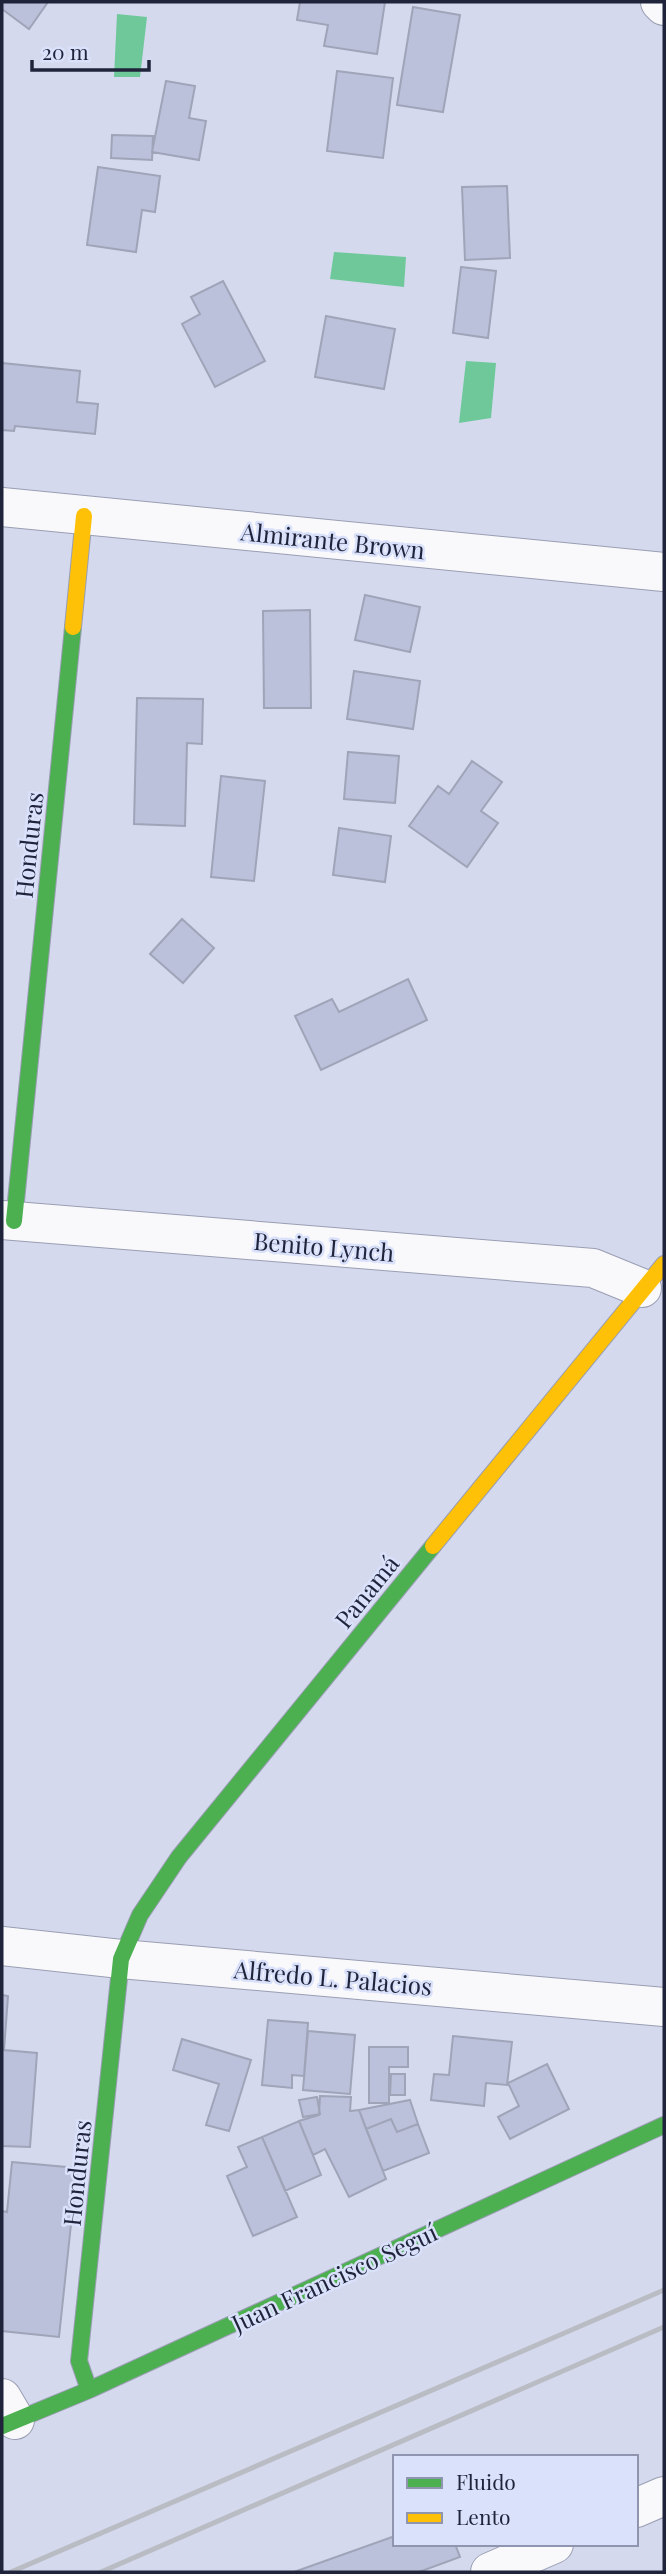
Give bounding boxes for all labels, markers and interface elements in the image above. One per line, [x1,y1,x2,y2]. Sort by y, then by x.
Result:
scale bar [32,28,149,72]
text: 20 m [42,37,89,65]
street label: Almirante Brown [238,514,427,566]
street label: Honduras [7,790,49,900]
street label: Benito Lynch [252,1224,396,1268]
street label: Panamá [327,1548,405,1634]
street label: Alfredo L. Palacios [232,1952,433,2002]
street label: Honduras [55,2118,97,2228]
street label: Juan Francisco Seguí [225,2215,442,2339]
legend [393,2455,638,2546]
text: Fluido [456,2467,516,2495]
text: Lento [456,2502,510,2530]

